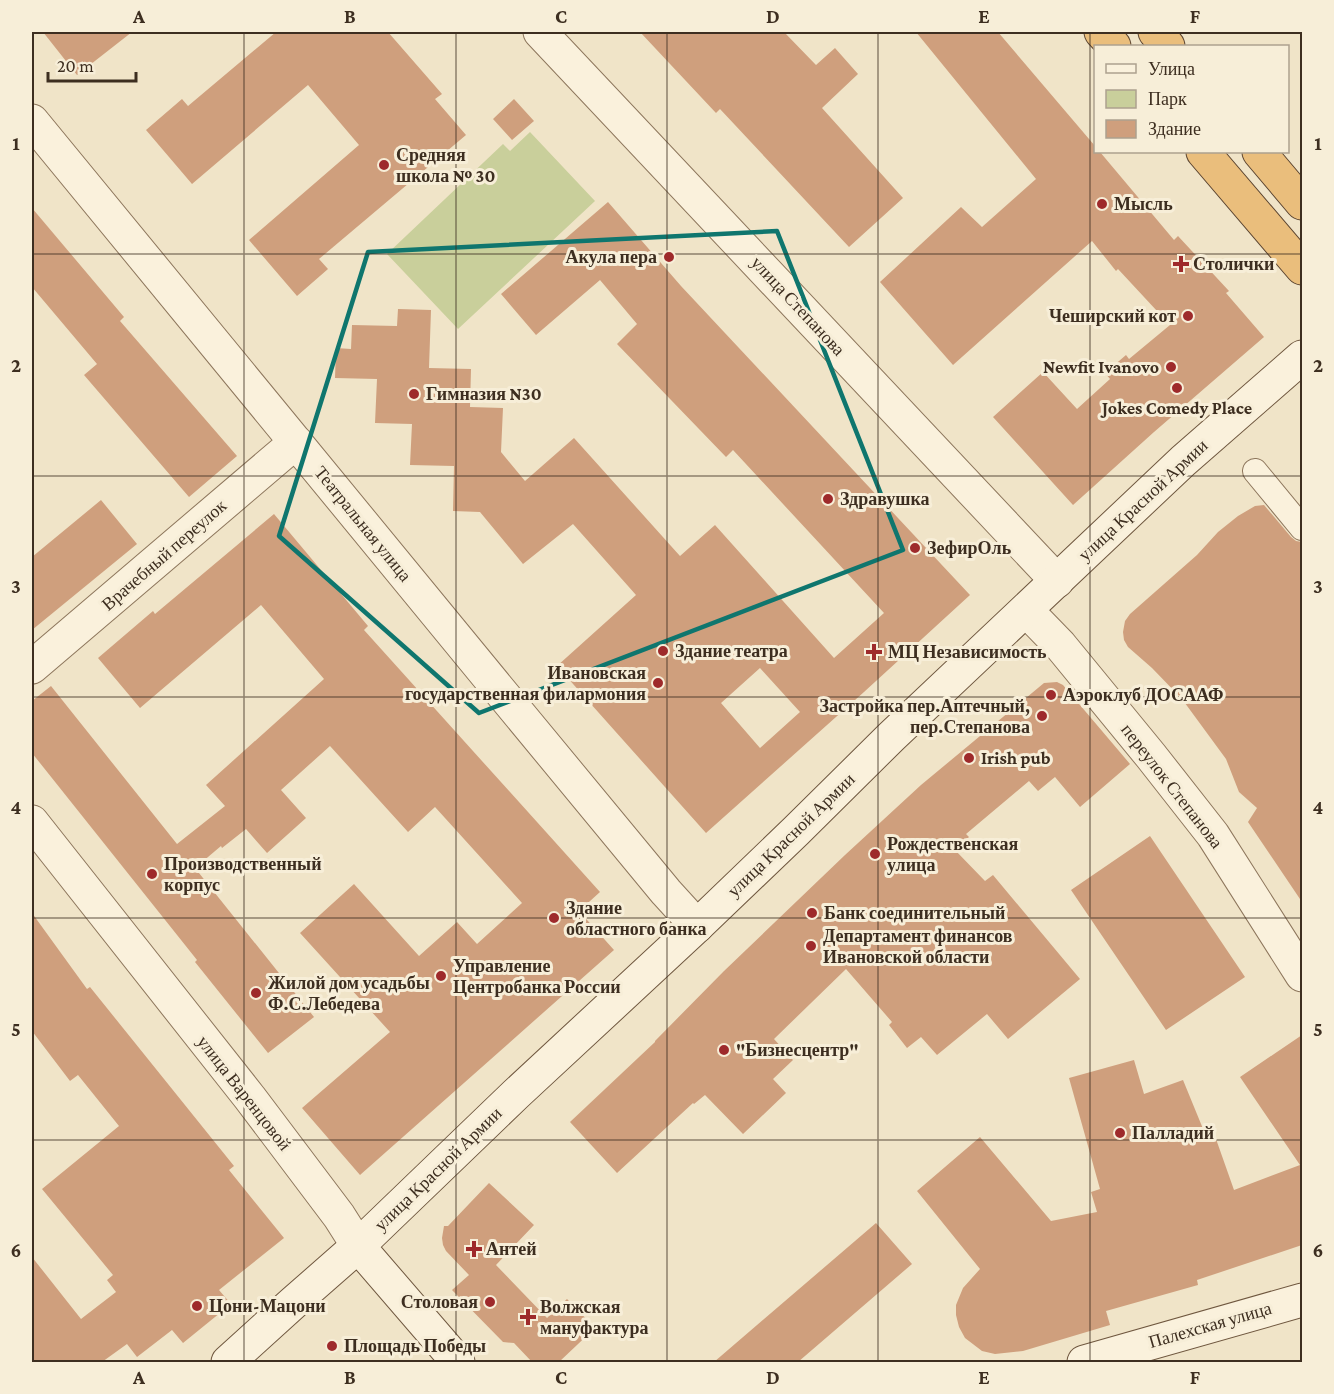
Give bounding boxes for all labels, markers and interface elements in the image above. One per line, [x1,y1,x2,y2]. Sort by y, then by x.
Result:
text: A [132,5,146,27]
text: B [344,5,356,27]
text: C [555,5,567,27]
text: D [766,5,780,27]
text: E [978,5,990,27]
text: F [1190,5,1201,27]
scale bar [48,45,136,83]
legend [1094,45,1289,153]
text: 20 m [57,56,94,76]
text: Улица [1148,59,1195,79]
text: Парк [1148,89,1187,109]
text: Здание [1148,119,1201,139]
text: 1 [12,132,20,154]
text: 1 [1314,132,1322,154]
place label: Средняя школа № 30 [396,145,495,186]
marker: Средняя школа № 30 [377,158,391,172]
place label: Мысль [1114,194,1173,214]
marker: Мысль [1095,197,1109,211]
place label: Акула пера [565,247,657,267]
marker: Акула пера [662,250,676,264]
street label: улица Степанова [747,252,849,360]
place label: Столички [1193,254,1275,274]
marker: Столички [1174,257,1188,271]
place label: Чеширский кот [1049,306,1176,326]
marker: Чеширский кот [1181,309,1195,323]
text: 2 [11,354,21,376]
text: 2 [1313,354,1323,376]
place label: Newfit Ivanovo [1043,357,1159,377]
marker: Newfit Ivanovo [1164,360,1178,374]
marker: Jokes Comedy Place [1170,381,1184,395]
place label: Гимназия N30 [426,384,542,404]
marker: Гимназия N30 [407,387,421,401]
place label: Jokes Comedy Place [1100,398,1252,418]
street label: улица Красной Армии [1074,435,1212,565]
street label: Театральная улица [310,462,416,586]
place label: Здравушка [840,489,930,509]
marker: Здравушка [821,492,835,506]
street label: Врачебный переулок [98,495,230,614]
place label: ЗефирОль [927,538,1012,558]
marker: ЗефирОль [908,541,922,555]
text: 3 [11,575,21,597]
text: 3 [1313,575,1323,597]
place label: Здание театра [675,641,788,661]
place label: МЦ Независимость [888,642,1047,662]
marker: МЦ Независимость [865,643,883,661]
marker: Здание театра [656,644,670,658]
place label: Ивановская государственная филармония [405,663,646,704]
marker: Ивановская государственная филармония [651,676,665,690]
place label: Аэроклуб ДОСААФ [1063,685,1224,705]
marker: Аэроклуб ДОСААФ [1044,688,1058,702]
place label: Застройка пер.Аптечный, пер.Степанова [819,696,1030,737]
marker: Застройка пер.Аптечный, пер.Степанова [1035,709,1049,723]
street label: переулок Степанова [1117,720,1227,852]
place label: Irish pub [981,748,1051,768]
marker: Irish pub [962,751,976,765]
street label: улица Красной Армии [723,769,859,901]
text: 4 [11,796,22,818]
text: 4 [1313,796,1324,818]
place label: Рождественская улица [887,834,1018,875]
marker: Рождественская улица [868,847,882,861]
place label: Производственный корпус [164,854,322,895]
marker: Производственный корпус [145,867,159,881]
place label: Здание областного банка [566,898,707,939]
place label: Банк соединительный [824,903,1005,923]
marker: Банк соединительный [805,906,819,920]
marker: Здание областного банка [547,911,561,925]
place label: Департамент финансов Ивановской области [823,926,1013,967]
marker: Департамент финансов Ивановской области [804,939,818,953]
place label: Управление Центробанка России [453,956,621,997]
marker: Управление Центробанка России [434,969,448,983]
place label: Жилой дом усадьбы Ф.С.Лебедева [268,973,430,1014]
marker: Жилой дом усадьбы Ф.С.Лебедева [249,986,263,1000]
text: 5 [11,1018,21,1040]
text: 5 [1313,1018,1323,1040]
street label: улица Варенцовой [193,1032,295,1155]
place label: "Бизнесцентр" [736,1040,859,1060]
marker: "Бизнесцентр" [717,1043,731,1057]
street label: улица Красной Армии [370,1103,506,1235]
place label: Палладий [1132,1123,1214,1143]
marker: Палладий [1113,1126,1127,1140]
text: 6 [11,1239,21,1261]
place label: Антей [486,1239,537,1259]
text: 6 [1313,1239,1323,1261]
marker: Антей [467,1242,481,1256]
place label: Столовая [401,1292,478,1312]
marker: Столовая [483,1295,497,1309]
place label: Цони-Мацони [209,1296,326,1316]
place label: Волжская мануфактура [540,1297,649,1338]
street label: Палехская улица [1146,1298,1274,1352]
marker: Цони-Мацони [190,1299,204,1313]
marker: Волжская мануфактура [521,1310,535,1324]
place label: Площадь Победы [344,1336,486,1356]
marker: Площадь Победы [325,1339,339,1353]
text: A [132,1366,146,1388]
text: B [344,1366,356,1388]
text: C [555,1366,567,1388]
text: D [766,1366,780,1388]
text: E [978,1366,990,1388]
text: F [1190,1366,1201,1388]

